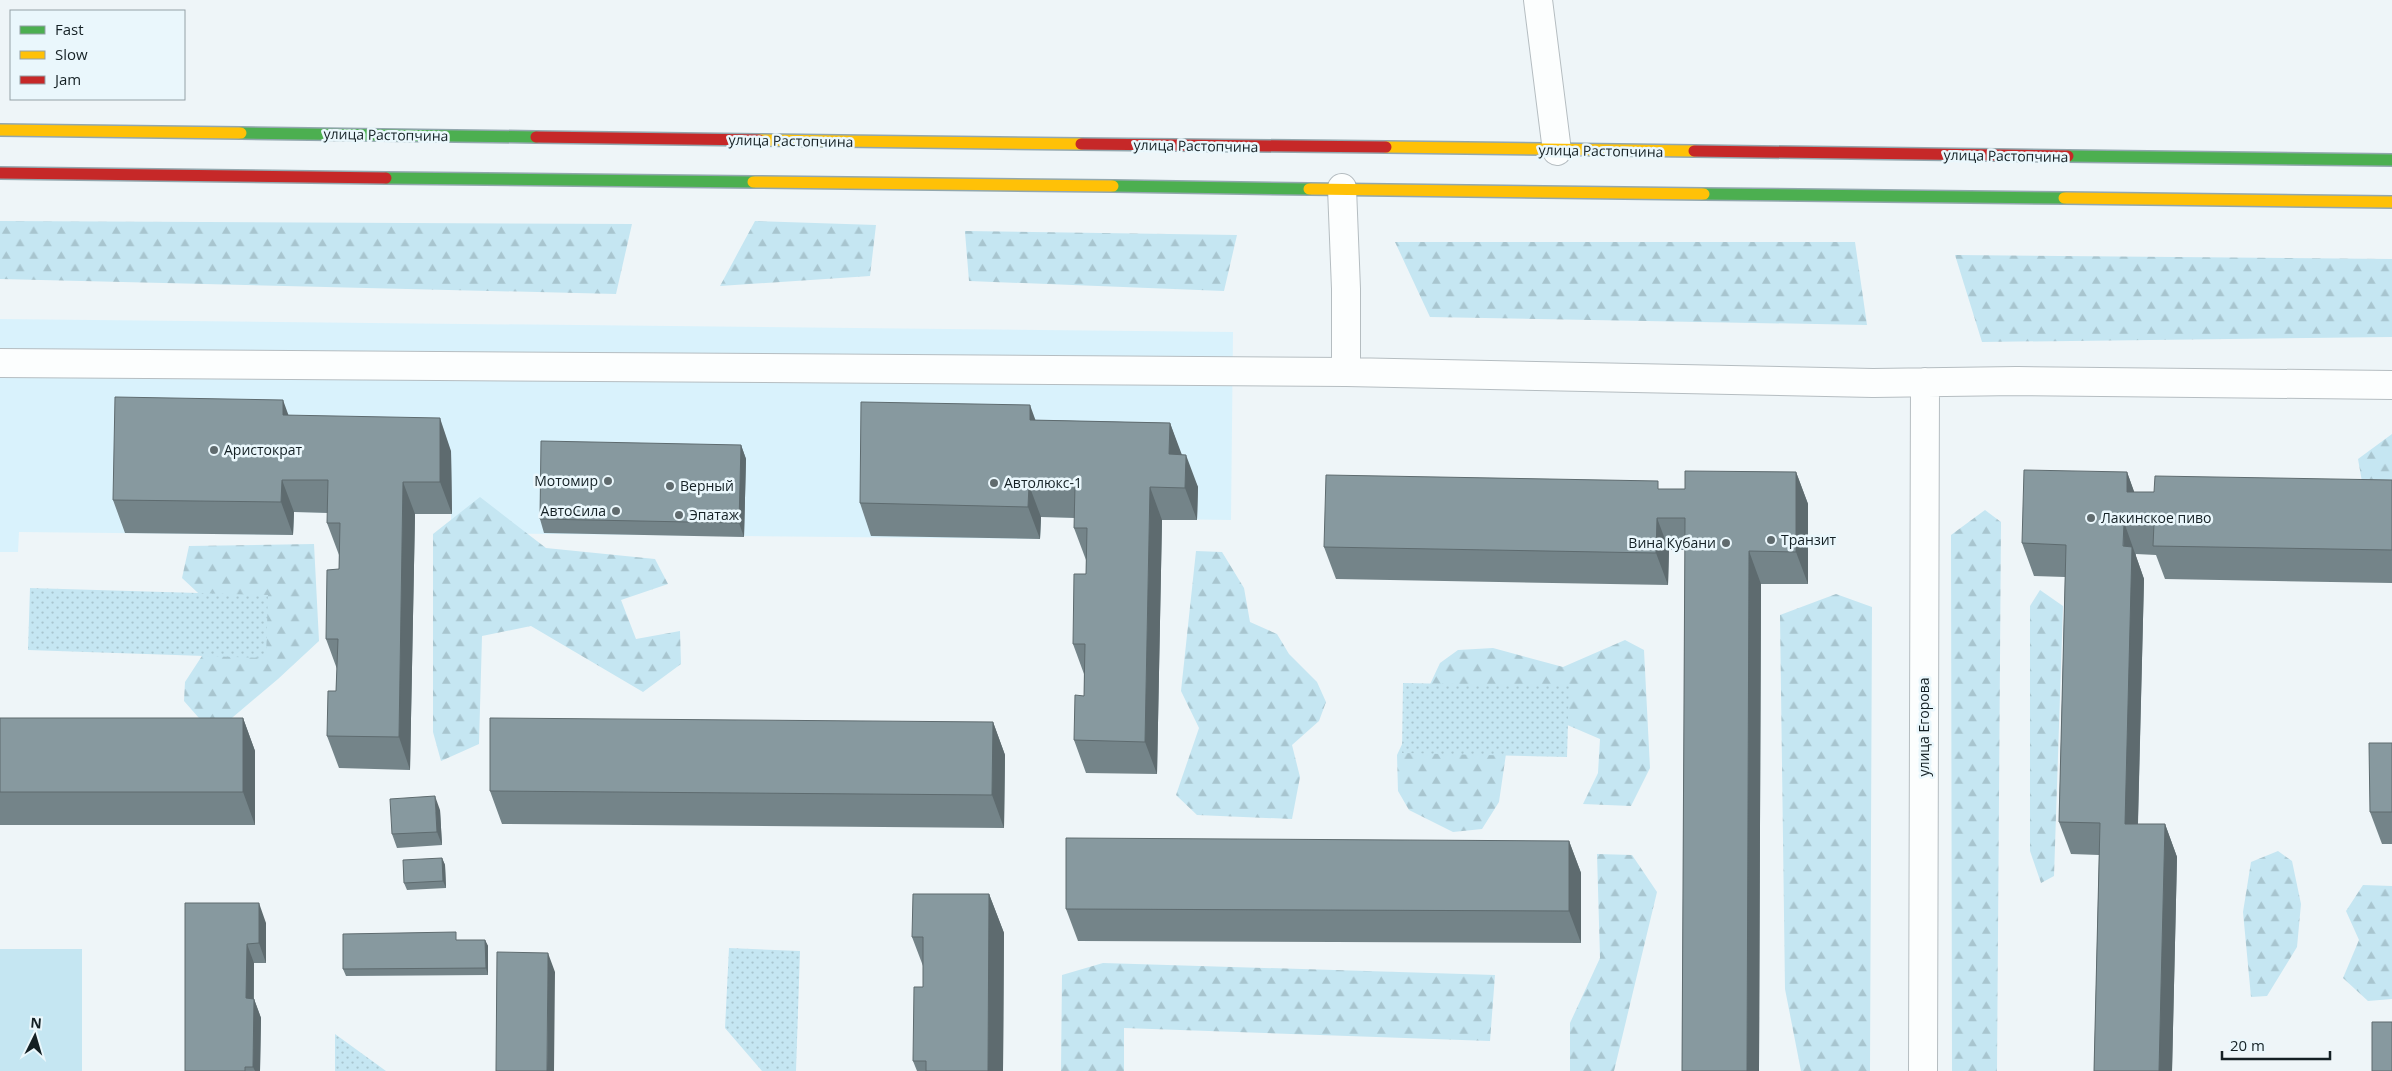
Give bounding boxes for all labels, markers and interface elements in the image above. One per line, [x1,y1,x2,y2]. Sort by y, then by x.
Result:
legend [10,10,185,100]
text: Fast [55,19,84,39]
text: Slow [55,44,88,64]
text: Jam [53,69,81,89]
street label: улица Растопчина [323,124,449,145]
street label: улица Растопчина [728,130,854,151]
street label: улица Растопчина [1133,135,1259,156]
street label: улица Растопчина [1538,140,1664,161]
street label: улица Растопчина [1943,145,2069,166]
place label: Аристократ [224,440,303,459]
marker: Аристократ [208,444,220,456]
place label: Мотомир [534,471,598,490]
place label: Автолюкс-1 [1004,473,1082,492]
marker: Мотомир [602,475,614,487]
place label: Верный [680,476,734,495]
marker: Автолюкс-1 [988,477,1000,489]
marker: Верный [664,480,676,492]
place label: АвтоСила [541,501,606,520]
marker: АвтоСила [610,505,622,517]
place label: Эпатаж [689,505,740,524]
place label: Лакинское пиво [2101,508,2212,527]
marker: Эпатаж [673,509,685,521]
marker: Лакинское пиво [2085,512,2097,524]
place label: Транзит [1781,530,1837,549]
place label: Вина Кубани [1628,533,1716,552]
marker: Транзит [1765,534,1777,546]
marker: Вина Кубани [1720,537,1732,549]
street label: улица Егорова [1914,677,1933,777]
north arrow [10,1011,60,1061]
text: N [30,1013,43,1033]
scale bar [2222,1028,2330,1060]
text: 20 m [2230,1035,2265,1055]

